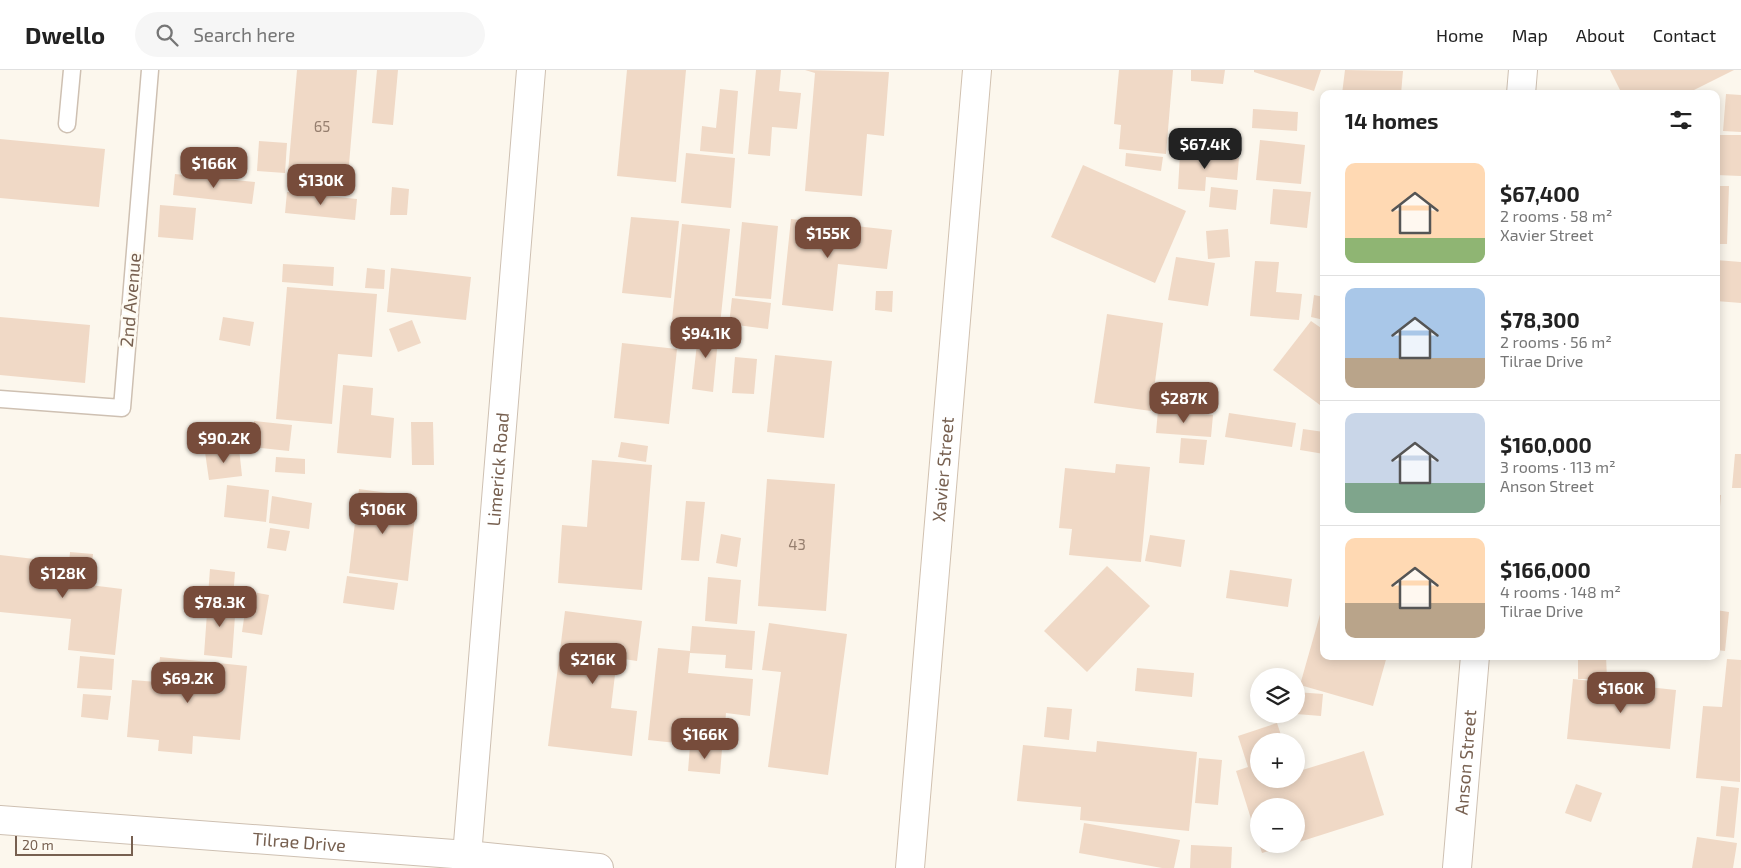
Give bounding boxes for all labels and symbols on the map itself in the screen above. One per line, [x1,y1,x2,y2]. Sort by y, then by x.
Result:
house number: 65 [314,117,330,135]
pin: $67.4K [1164,128,1246,170]
pin: $166K [179,146,249,189]
pin: $130K [286,164,356,206]
pin: $155K [793,216,863,259]
street label: 2nd Avenue [115,252,145,348]
pin: $94.1K [665,316,747,359]
pin: $287K [1149,382,1219,424]
street label: Limerick Road [482,411,513,527]
street label: Xavier Street [927,416,958,523]
pin: $90.2K [183,422,265,464]
pin: $106K [348,492,418,535]
house number: 43 [788,535,806,553]
pin: $128K [28,556,98,599]
pin: $78.3K [179,586,261,628]
pin: $216K [558,642,628,685]
pin: $69.2K [147,662,229,704]
pin: $160K [1586,672,1656,714]
street label: Anson Street [1450,709,1480,816]
pin: $166K [670,718,740,760]
street label: Tilrae Drive [252,827,347,856]
scale bar [15,833,132,856]

